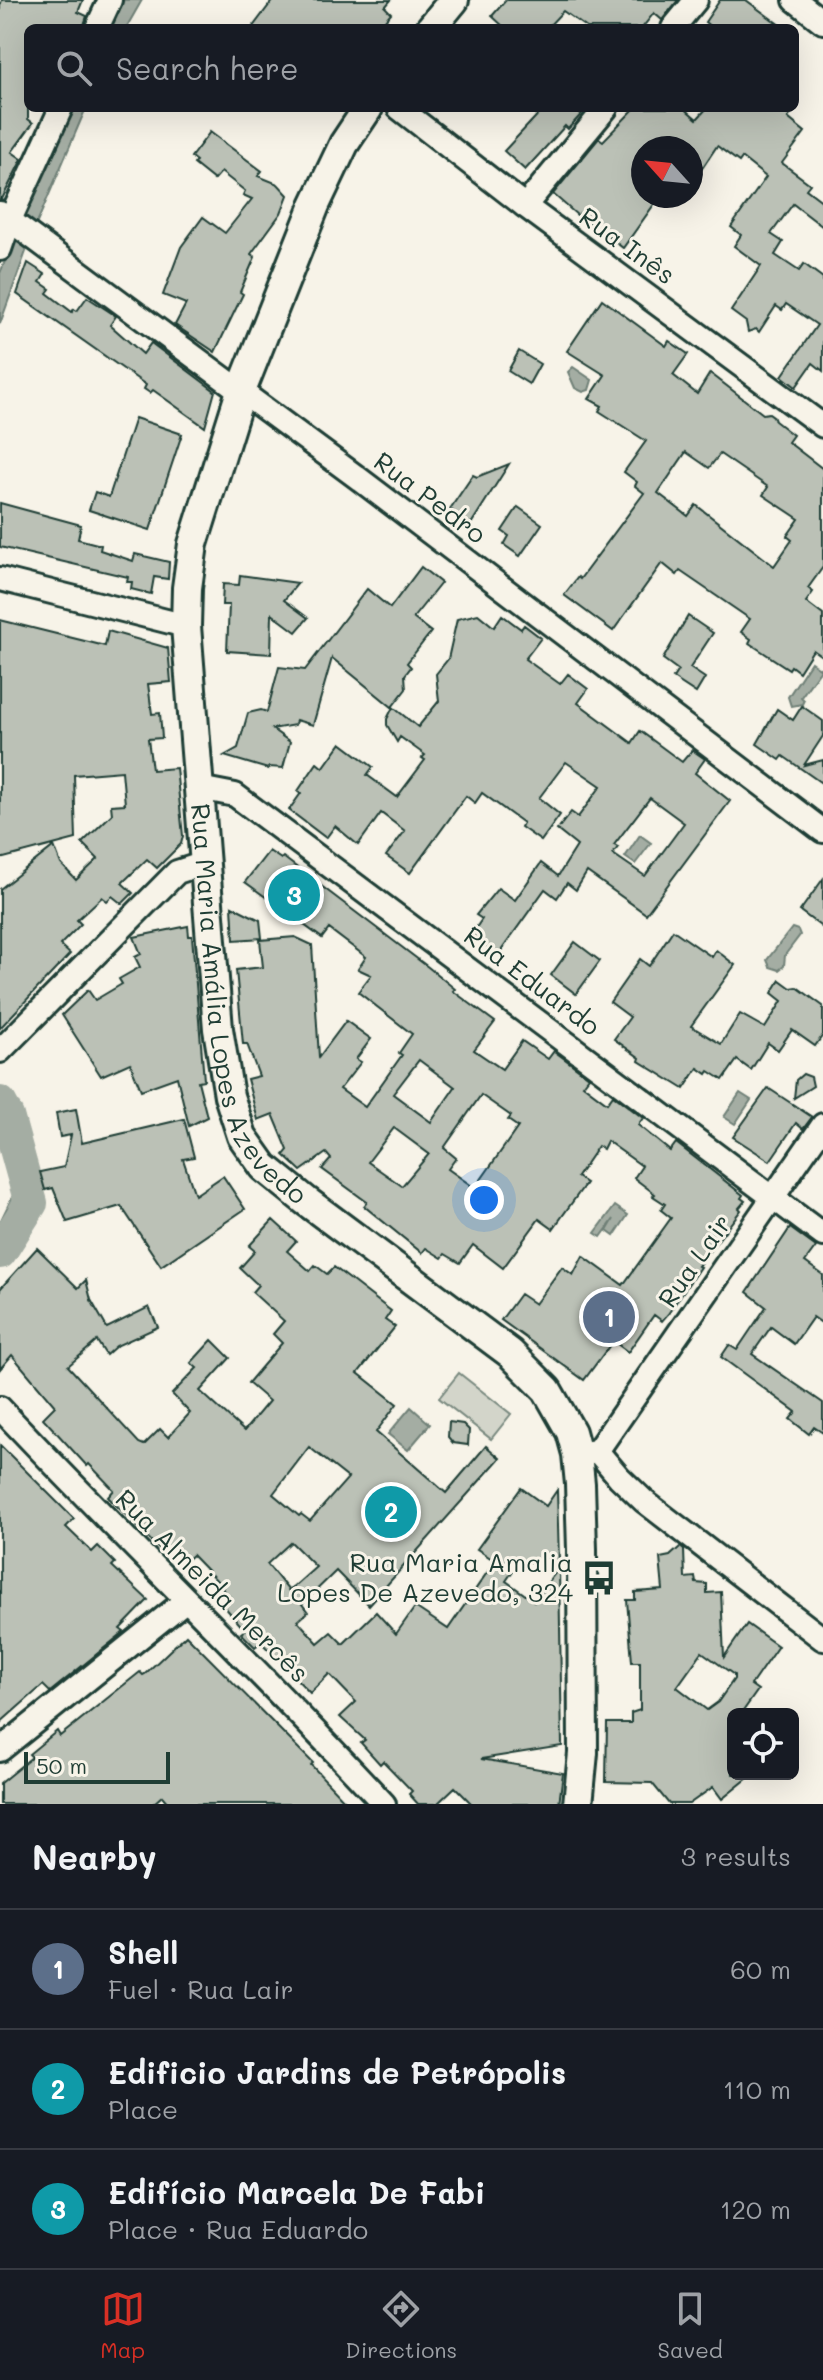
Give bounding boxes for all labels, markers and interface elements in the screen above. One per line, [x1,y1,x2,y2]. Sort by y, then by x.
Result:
search box [24,24,799,112]
icon: search [52,46,96,90]
text: Search here [116,48,299,88]
north arrow [631,136,703,208]
street label: Rua Inês [573,199,682,291]
street label: Rua Pedro [368,444,494,551]
street label: Rua Maria Amália Lopes Azevedo [184,802,314,1211]
pin: 3 [268,865,320,925]
street label: Rua Eduardo [458,918,608,1043]
your location [464,1180,504,1220]
street label: Rua Lair [650,1207,739,1314]
pin: 1 [583,1287,635,1347]
street label: Rua Almeida Mercês [109,1481,317,1689]
pin: 2 [365,1482,417,1542]
place label: Rua Maria Amalia Lopes De Azevedo, 324 [277,1545,573,1609]
bus stop icon: Rua Maria Amalia Lopes De Azevedo, 324 [580,1559,618,1597]
map controls [727,1708,799,1780]
button: locate [727,1708,799,1780]
scale bar [24,1748,170,1784]
text: 50 m [36,1751,87,1780]
text: Nearby [32,1834,157,1879]
text: 3 results [681,1839,791,1873]
text: Shell [108,1932,178,1972]
text: 1 [52,1952,64,1986]
text: 60 m [730,1952,791,1986]
text: Fuel · Rua Lair [108,1972,294,2006]
text: Edificio Jardins de Petrópolis [108,2052,566,2092]
text: 2 [51,2072,65,2106]
text: 110 m [723,2072,791,2106]
text: Place [108,2092,178,2126]
text: Edifício Marcela De Fabi [108,2172,485,2212]
text: 3 [50,2192,66,2226]
text: 120 m [720,2192,791,2226]
text: Place · Rua Eduardo [108,2212,368,2246]
tab: Map [100,2287,145,2364]
tab: Directions [345,2287,457,2364]
tab: Saved [658,2287,723,2364]

